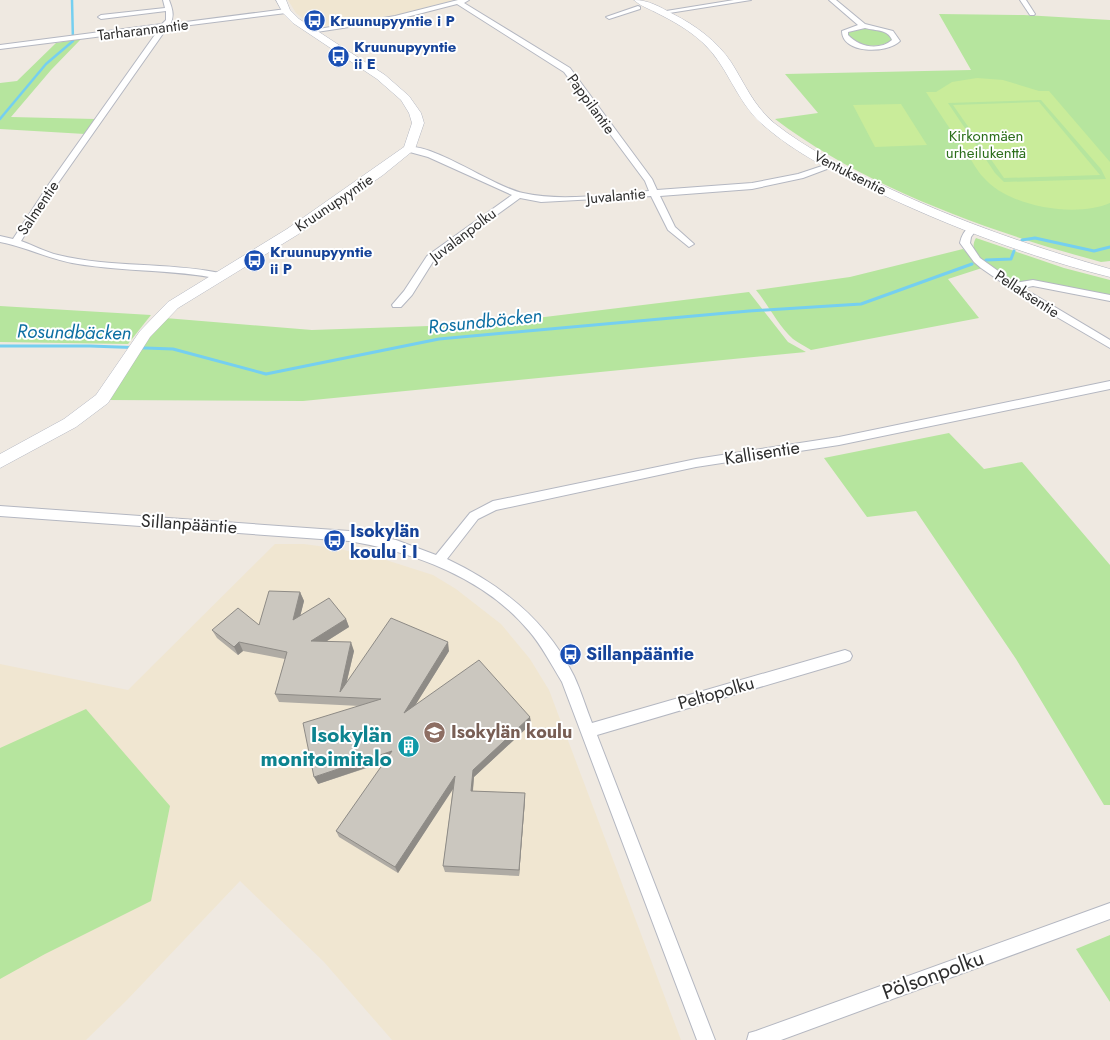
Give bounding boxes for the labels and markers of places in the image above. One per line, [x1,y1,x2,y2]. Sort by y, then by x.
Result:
bus stop icon: Kruunupyyntie i P [302,9,326,33]
place label: Kruunupyyntie i P [330,10,455,32]
place label: Kruunupyyntie ii E [354,36,457,75]
bus stop icon: Kruunupyyntie ii E [326,44,350,68]
place label: Kruunupyyntie ii P [270,241,373,280]
bus stop icon: Kruunupyyntie ii P [242,249,266,273]
place label: Isokylän koulu i I [350,518,420,565]
bus stop icon: Isokylän koulu i I [322,529,346,553]
place label: Sillanpääntie [586,641,694,667]
bus stop icon: Sillanpääntie [558,642,582,666]
place label: Isokylän koulu [451,719,572,745]
place label: Isokylän monitoimitalo [261,720,392,774]
school or university icon: Isokylän koulu [423,720,447,744]
building icon: Isokylän monitoimitalo [396,735,420,759]

